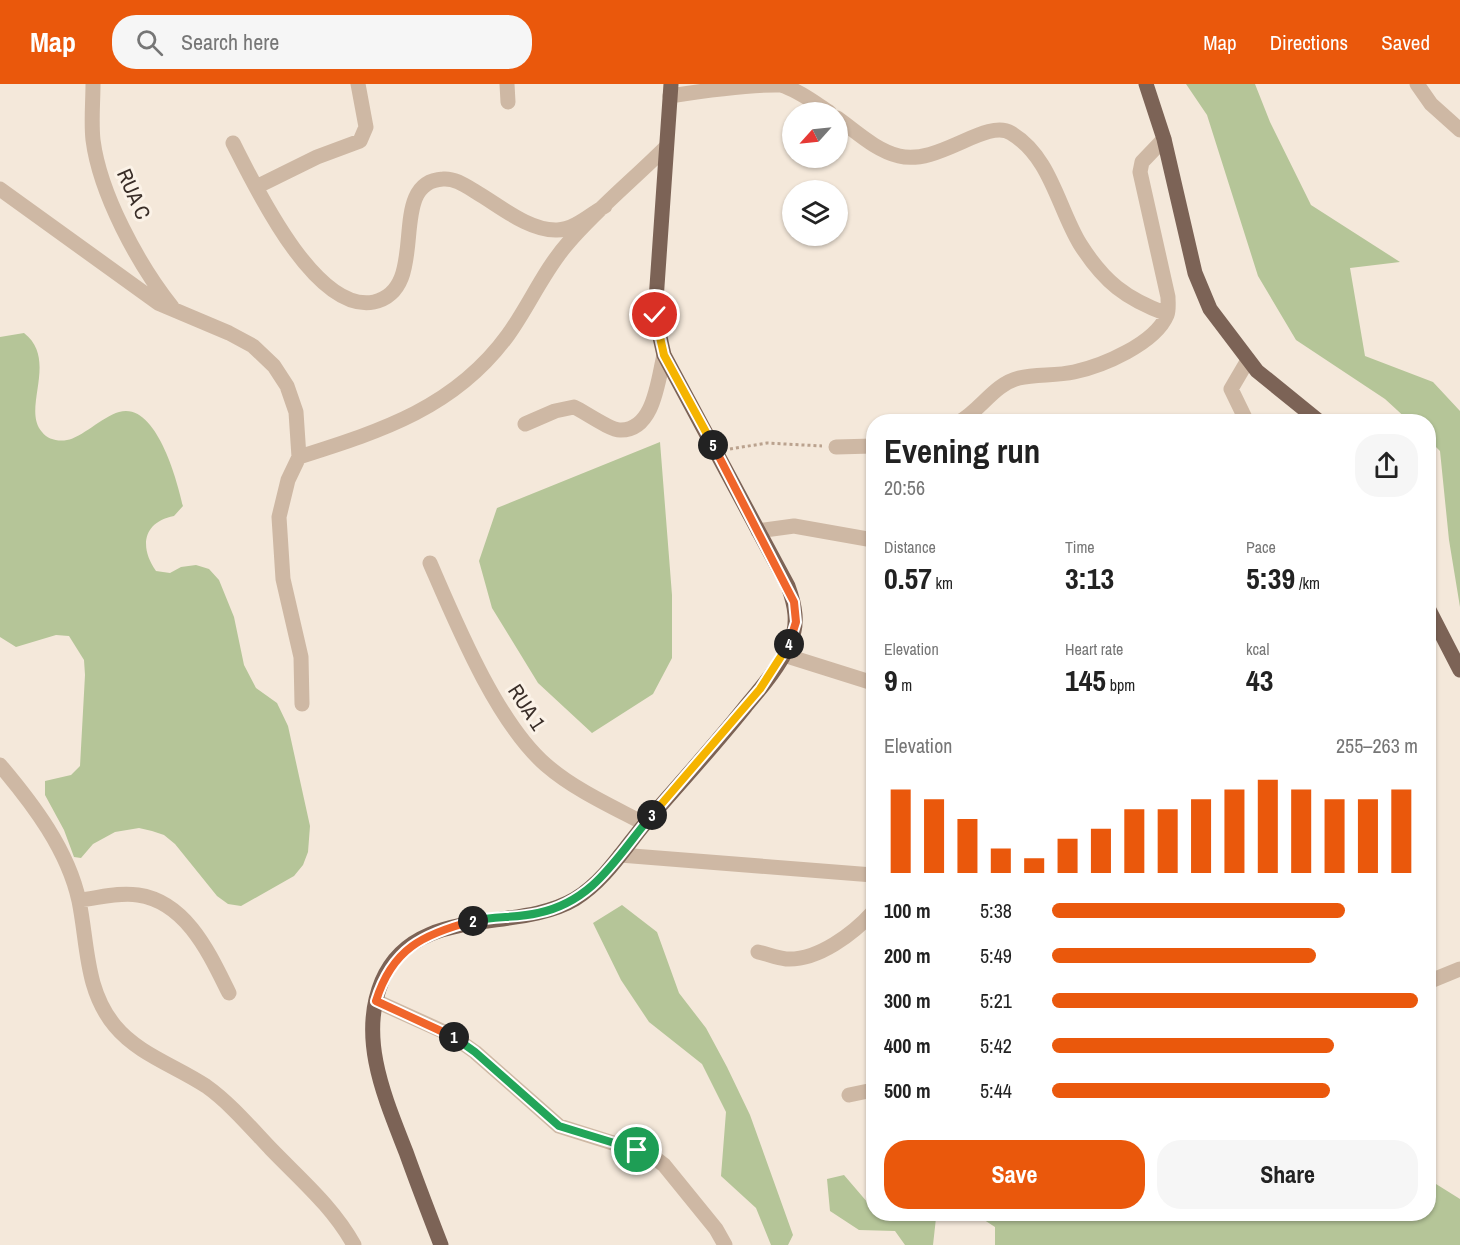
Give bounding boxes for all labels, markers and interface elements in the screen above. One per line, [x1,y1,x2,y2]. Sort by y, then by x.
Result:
search box [112,15,532,69]
text: Map [30,23,76,61]
icon: search [133,26,166,59]
text: Search here [181,27,279,57]
text: Map [1203,28,1237,57]
text: Directions [1270,28,1348,57]
text: Saved [1381,28,1430,57]
north arrow [782,102,848,168]
map controls [782,102,848,246]
street label: RUA C [110,164,158,224]
button: layers [782,180,848,246]
pin [629,289,680,340]
icon: check [638,298,671,331]
text: Evening run [884,429,1040,473]
pin: 5 [698,430,728,460]
text: 5 [709,434,717,456]
button: share [1355,434,1418,497]
text: 20:56 [884,474,925,501]
text: Distance [884,536,936,558]
text: Time [1065,536,1095,558]
text: Pace [1246,536,1276,558]
text: 0.57 [884,558,932,598]
text: 3:13 [1065,558,1114,598]
text: 5:39 [1246,558,1295,598]
text: km [932,572,953,594]
text: /km [1295,572,1320,594]
pin: 4 [774,629,804,659]
text: 4 [785,633,793,655]
text: Elevation [884,638,939,660]
text: Heart rate [1065,638,1123,660]
text: kcal [1246,638,1269,660]
text: 9 [884,660,898,700]
text: 145 [1065,660,1106,700]
text: 43 [1246,660,1273,700]
text: m [898,674,912,696]
text: bpm [1106,674,1135,696]
street label: RUA 1 [501,678,553,736]
text: Elevation [884,732,952,759]
text: 255–263 m [1336,732,1418,759]
pin: 3 [637,800,667,830]
text: 3 [648,804,656,826]
text: 100 m [884,897,931,924]
text: 5:38 [980,897,1012,924]
pin: 2 [458,906,488,936]
text: 2 [469,910,477,932]
text: 200 m [884,942,931,969]
text: 5:49 [980,942,1012,969]
text: 300 m [884,987,931,1014]
text: 5:21 [980,987,1012,1014]
pin: 1 [439,1022,469,1052]
text: 1 [450,1026,458,1048]
text: 400 m [884,1032,931,1059]
text: 5:42 [980,1032,1012,1059]
text: 500 m [884,1077,931,1104]
text: 5:44 [980,1077,1012,1104]
pin [611,1124,662,1175]
icon: arrive [620,1133,653,1166]
button: Save [884,1140,1145,1209]
button: Share [1157,1140,1418,1209]

